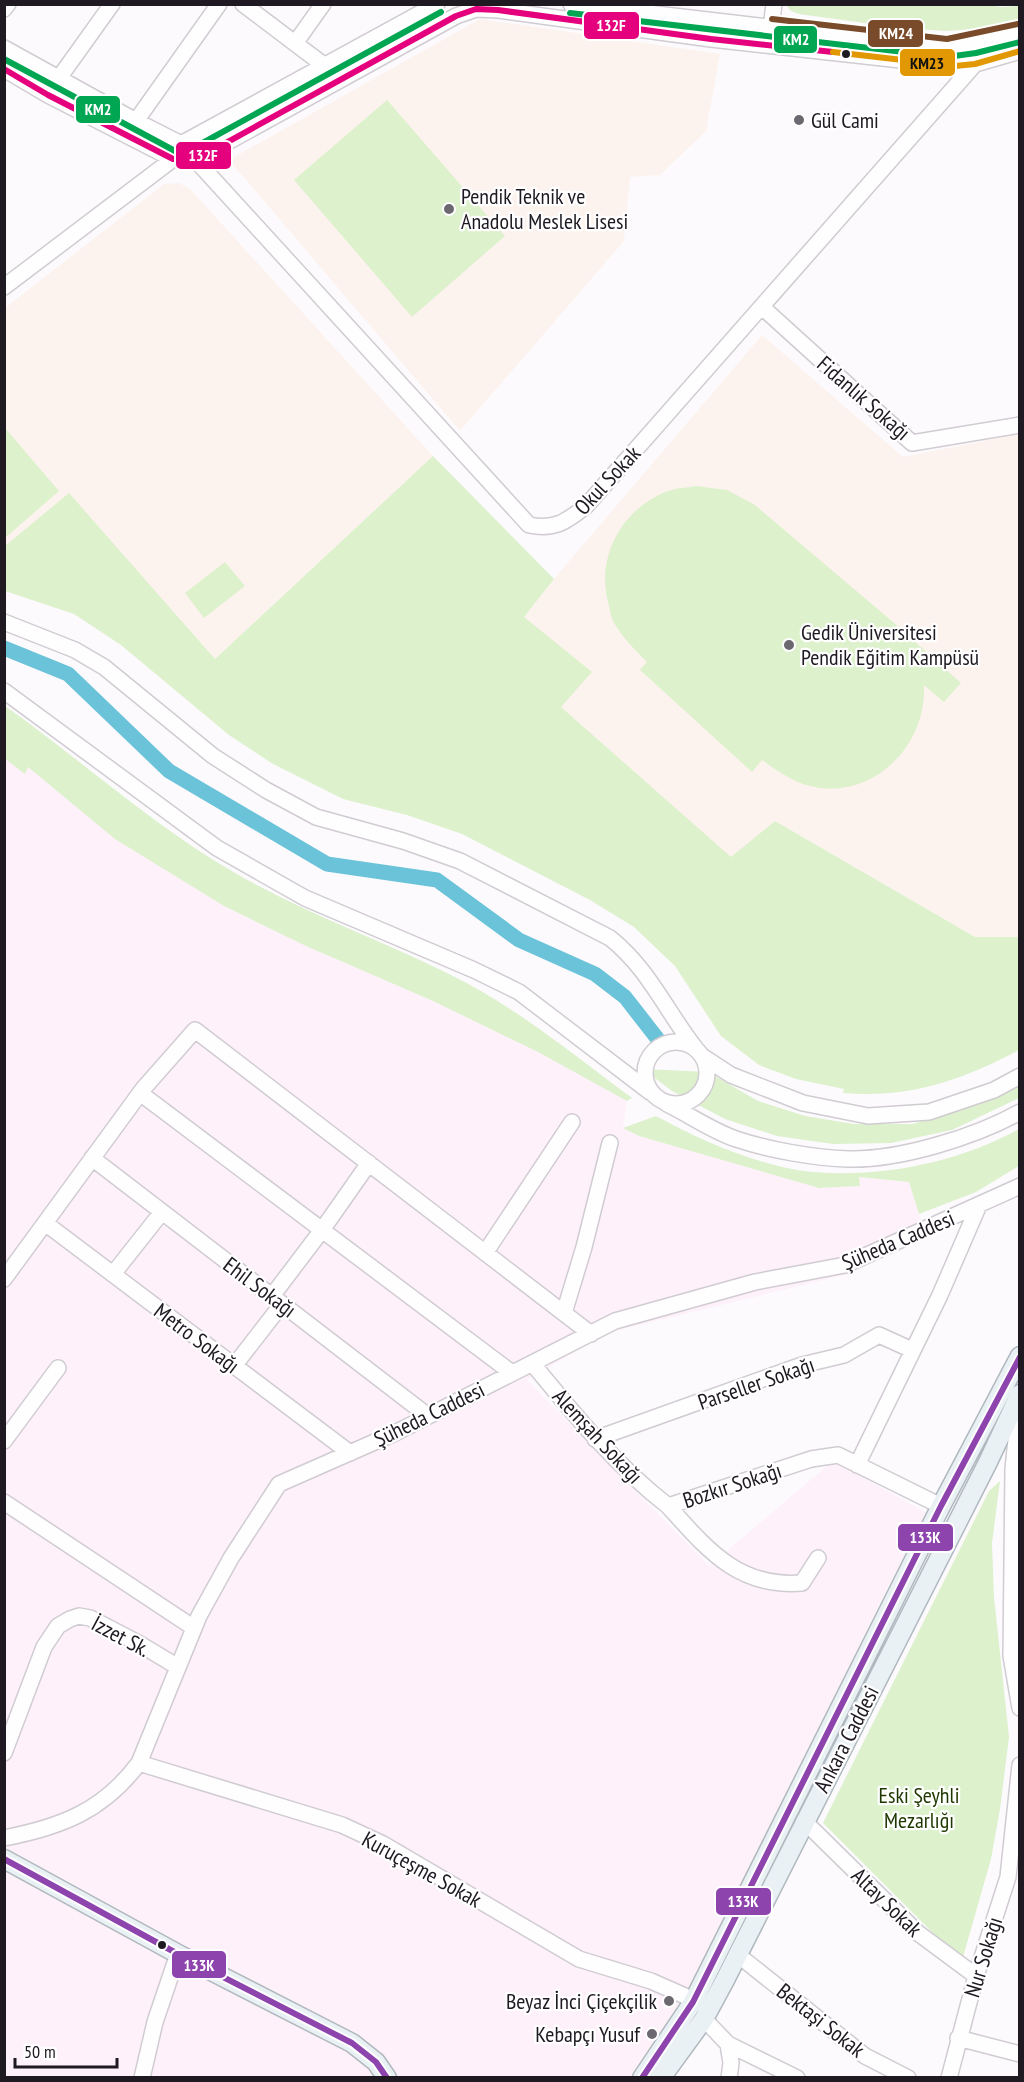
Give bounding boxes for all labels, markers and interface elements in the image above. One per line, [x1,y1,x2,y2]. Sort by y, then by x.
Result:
line badge: 132F [583,11,640,40]
text: 132F [596,15,626,35]
line badge: KM24 [867,19,924,48]
text: KM24 [879,23,913,43]
line badge: KM2 [773,25,818,54]
text: KM2 [783,29,809,49]
unlabelled marker [840,48,852,60]
line badge: KM23 [899,48,956,77]
text: KM23 [910,53,944,73]
line badge: KM2 [75,95,121,124]
text: KM2 [85,99,111,119]
place label: Gül Cami [811,106,879,134]
marker: Gül Cami [792,113,806,127]
line badge: 132F [175,141,232,170]
text: 132F [188,145,218,165]
place label: Pendik Teknik ve Anadolu Meslek Lisesi [461,182,628,235]
marker: Pendik Teknik ve Anadolu Meslek Lisesi [442,202,456,216]
street label: Fidanlık Sokağı [811,350,917,446]
street label: Okul Sokak [568,439,646,521]
place label: Gedik Üniversitesi Pendik Eğitim Kampüsü [801,618,979,671]
marker: Gedik Üniversitesi Pendik Eğitim Kampüsü [782,638,796,652]
street label: Şüheda Caddesi [837,1204,959,1276]
street label: Ehil Sokağı [218,1250,302,1324]
street label: Metro Sokağı [149,1297,245,1379]
street label: Parseller Sokağı [694,1350,818,1416]
street label: Şüheda Caddesi [369,1375,489,1453]
street label: Alemşah Sokağı [547,1383,649,1489]
street label: Bozkır Sokağı [679,1456,785,1514]
line badge: 133K [897,1523,954,1552]
text: 133K [909,1527,941,1547]
street label: İzzet Sk. [87,1609,155,1663]
street label: Ankara Caddesi [807,1681,885,1797]
park label: Eski Şeyhli Mezarlığı [879,1781,959,1834]
street label: Kuruçeşme Sokak [357,1825,487,1914]
street label: Altay Sokak [846,1862,929,1943]
line badge: 133K [715,1887,772,1916]
text: 133K [727,1891,759,1911]
street label: Nur Sokağı [958,1913,1008,2001]
unlabelled marker [156,1939,168,1951]
line badge: 133K [171,1950,227,1979]
text: 133K [183,1955,215,1975]
street label: Bektaşi Sokak [771,1977,871,2063]
place label: Beyaz İnci Çiçekçilik [506,1987,657,2015]
marker: Beyaz İnci Çiçekçilik [662,1994,676,2008]
place label: Kebapçı Yusuf [535,2020,641,2048]
marker: Kebapçı Yusuf [645,2027,659,2041]
scale bar [15,2031,117,2069]
text: 50 m [24,2040,56,2063]

